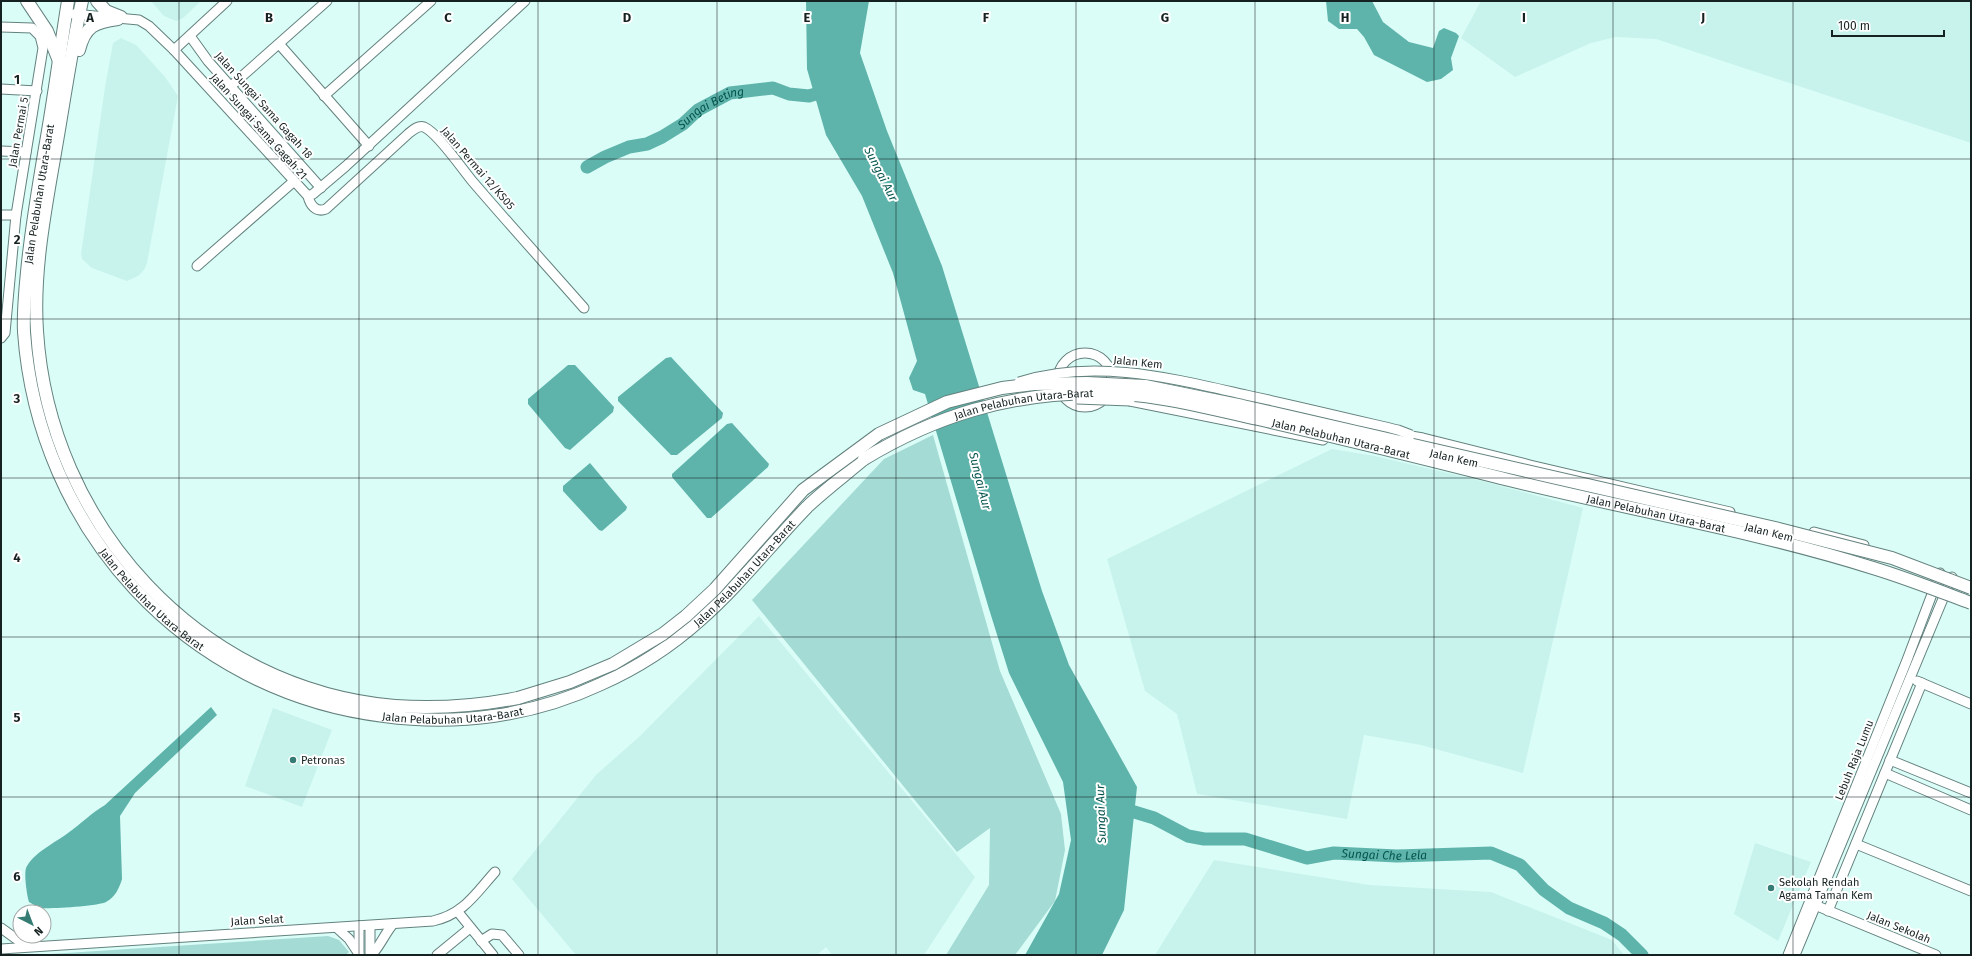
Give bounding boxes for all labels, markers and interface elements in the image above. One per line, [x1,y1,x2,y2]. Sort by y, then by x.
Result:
text: A [85,10,94,25]
text: B [265,10,273,25]
text: C [444,10,452,25]
text: D [623,10,632,25]
text: E [804,10,811,25]
text: F [983,10,990,25]
text: G [1161,10,1169,25]
text: H [1341,10,1349,25]
text: I [1522,10,1526,25]
text: J [1700,10,1705,25]
scale bar [1832,12,1944,38]
text: 100 m [1838,19,1870,33]
street label: Jalan Sungai Sama Gagah 18 [212,49,315,161]
street label: Jalan Sungai Sama Gagah 21 [208,71,310,182]
text: 1 [14,72,20,87]
water label: Sungai Beting [674,84,745,133]
street label: Jalan Permai 5 [6,96,31,168]
street label: Jalan Pelabuhan Utara-Barat [22,123,57,265]
street label: Jalan Permai 12/KS05 [438,124,517,213]
water label: Sungai Aur [861,144,901,204]
text: 2 [14,232,21,247]
street label: Jalan Kem [1113,353,1163,372]
street label: Jalan Pelabuhan Utara-Barat [952,387,1094,423]
text: 3 [13,391,21,406]
street label: Jalan Pelabuhan Utara-Barat [1270,416,1411,462]
street label: Jalan Kem [1428,447,1479,470]
water label: Sungai Aur [966,450,994,512]
street label: Jalan Pelabuhan Utara-Barat [1585,492,1727,536]
street label: Jalan Pelabuhan Utara-Barat [691,518,798,630]
street label: Jalan Kem [1743,520,1794,545]
street label: Jalan Pelabuhan Utara-Barat [97,546,206,654]
text: 4 [13,550,21,565]
street label: Jalan Pelabuhan Utara-Barat [381,705,525,727]
text: 5 [14,710,21,725]
street label: Lebuh Raja Lumu [1832,718,1876,802]
place label: Petronas [301,754,345,767]
marker: Petronas [288,755,298,765]
water label: Sungai Aur [1093,784,1109,845]
water label: Sungai Che Lela [1340,846,1427,863]
text: 6 [13,869,21,884]
place label: Sekolah Rendah Agama Taman Kem [1779,876,1873,902]
marker: Sekolah Rendah Agama Taman Kem [1766,883,1776,893]
north arrow [12,904,52,944]
street label: Jalan Sekolah [1865,909,1932,946]
street label: Jalan Selat [230,913,284,928]
text: N [31,924,45,938]

